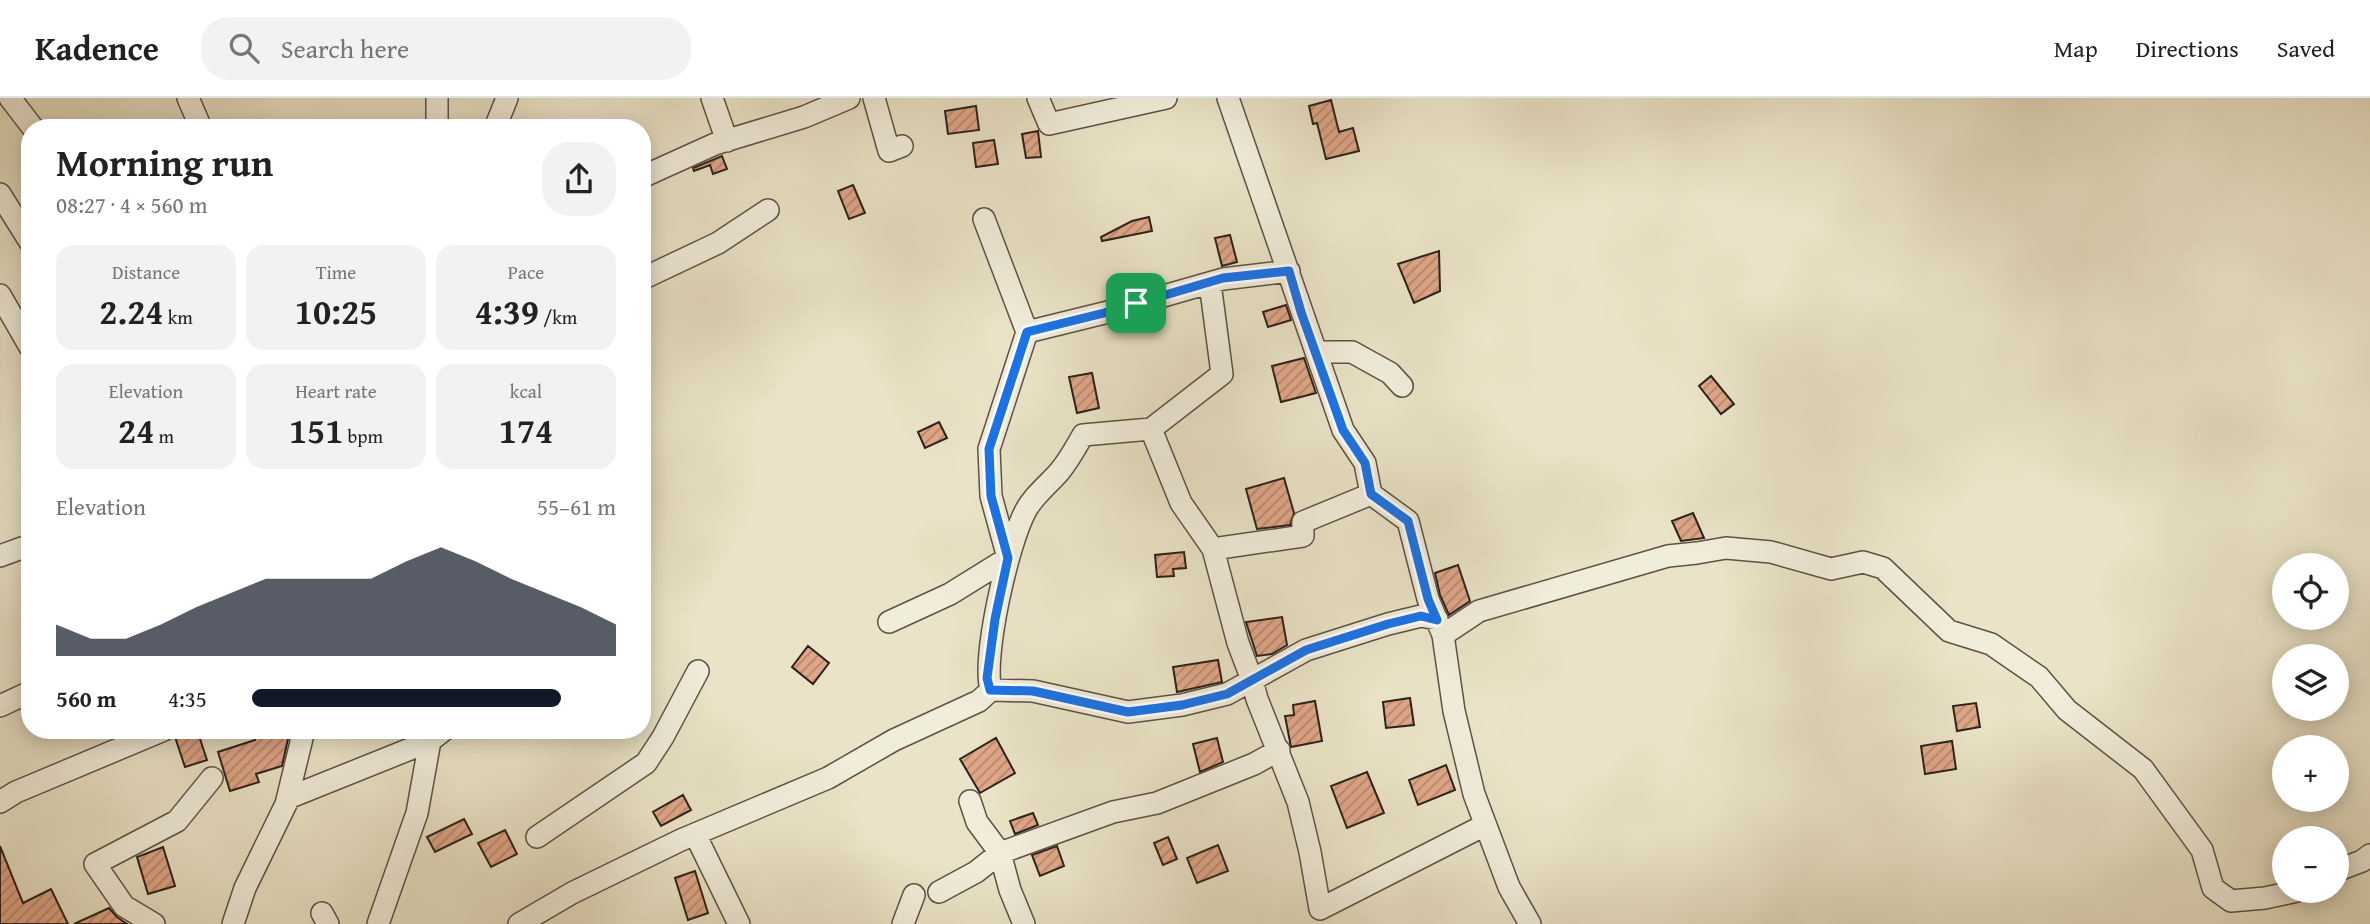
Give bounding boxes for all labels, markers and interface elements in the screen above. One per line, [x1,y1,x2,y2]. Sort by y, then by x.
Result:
search box [201,17,691,80]
text: Kadence [35,24,159,72]
icon: search [225,29,263,67]
text: Search here [281,29,409,68]
text: Map [2054,31,2098,66]
text: Directions [2136,31,2239,66]
text: Saved [2277,31,2335,66]
text: Morning run [56,134,273,190]
button: share [542,142,616,216]
text: 08:27 · 4 × 560 m [56,188,208,221]
text: Distance [112,258,180,286]
text: Time [316,258,356,286]
text: Pace [508,258,544,286]
pin [1106,273,1166,333]
icon: arrive [1117,284,1155,322]
text: 2.24 [99,286,163,337]
text: 10:25 [295,286,377,337]
text: 4:39 [475,286,539,337]
text: km [163,303,193,331]
text: /km [539,303,577,331]
text: Elevation [109,377,183,405]
text: Heart rate [295,377,377,405]
text: kcal [510,377,542,405]
text: 24 [118,405,154,456]
text: 151 [289,405,343,456]
text: 174 [499,405,553,456]
text: m [154,422,174,450]
text: bpm [343,422,383,450]
text: Elevation [56,490,146,523]
text: 55–61 m [537,490,616,523]
map controls [2272,553,2349,903]
button: locate [2272,553,2349,630]
button: layers [2272,644,2349,721]
text: 560 m [56,682,117,715]
text: 4:35 [168,682,207,715]
button: + [2272,735,2349,812]
button: − [2272,826,2349,903]

